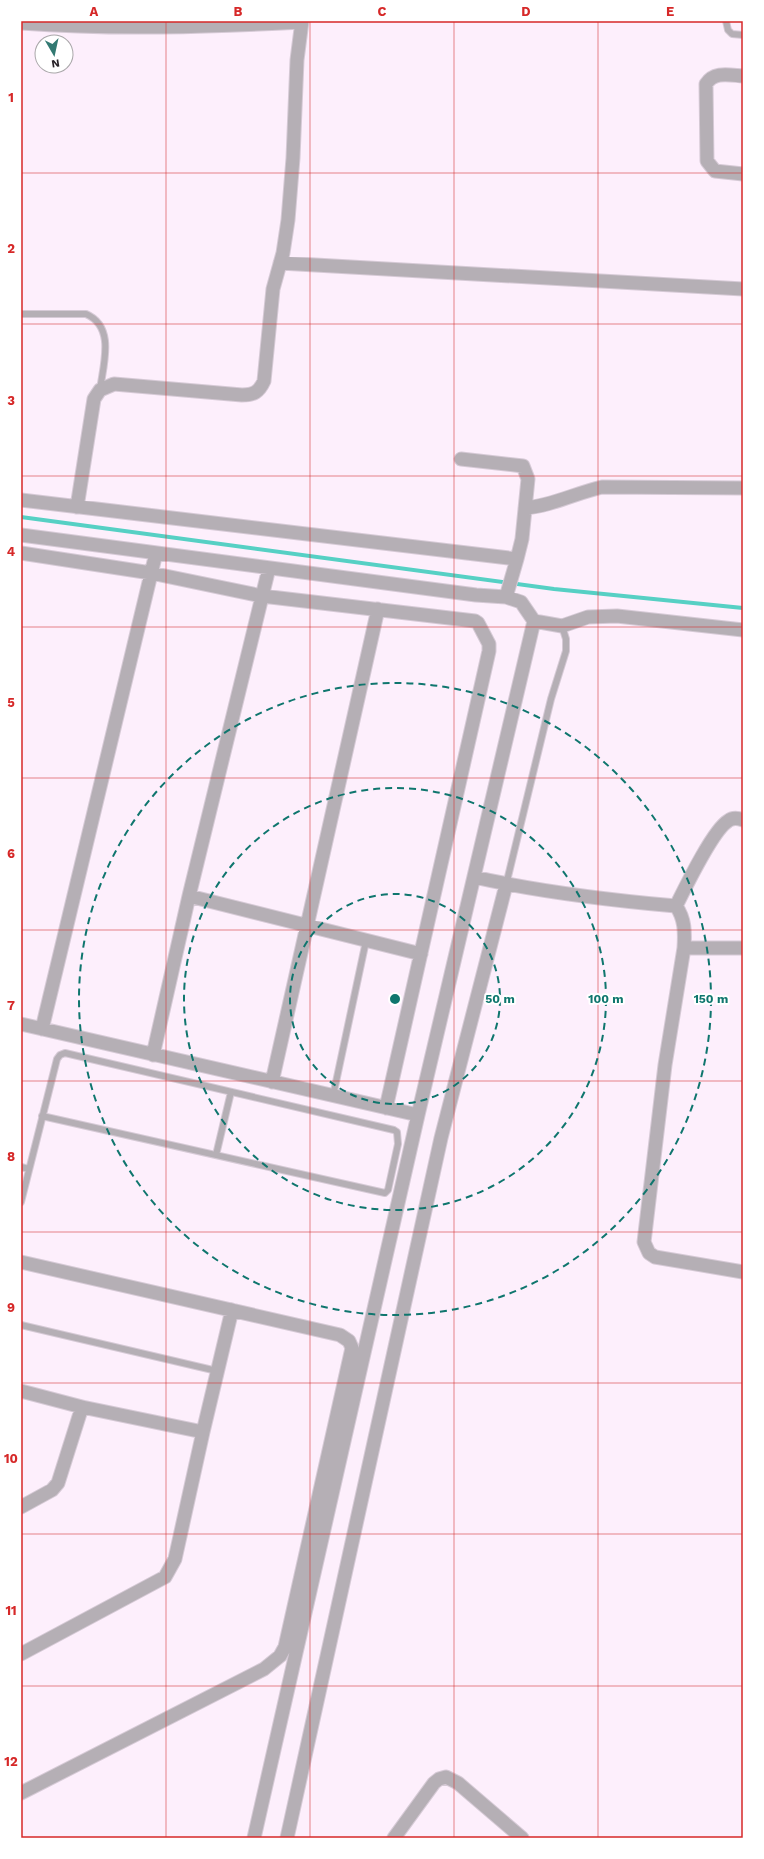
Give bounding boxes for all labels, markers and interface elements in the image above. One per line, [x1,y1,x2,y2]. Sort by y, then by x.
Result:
text: A [90,4,99,19]
text: B [234,4,243,19]
text: C [378,4,387,19]
text: D [521,4,531,19]
text: E [666,4,674,19]
north arrow [34,34,74,74]
text: N [50,56,61,70]
text: 1 [8,90,14,105]
text: 2 [7,241,15,256]
text: 3 [7,393,15,408]
text: 4 [7,544,16,559]
text: 5 [7,695,15,710]
text: 6 [7,846,15,861]
centre of rings [388,992,402,1006]
text: 50 m [485,992,515,1006]
text: 100 m [588,992,624,1006]
text: 150 m [694,992,728,1006]
text: 7 [7,998,15,1013]
text: 8 [7,1149,15,1164]
text: 9 [7,1300,15,1315]
text: 10 [4,1451,18,1466]
text: 11 [5,1603,17,1618]
text: 12 [4,1754,18,1769]

